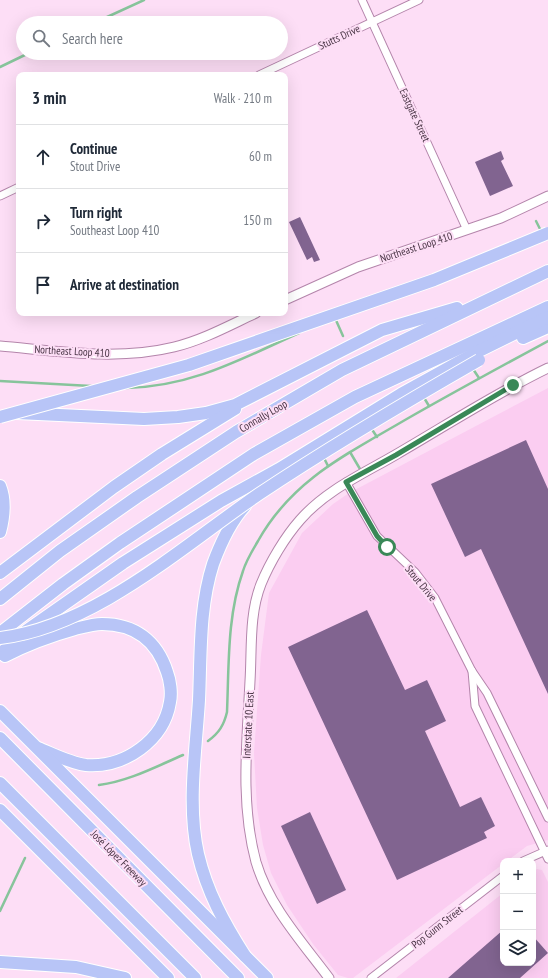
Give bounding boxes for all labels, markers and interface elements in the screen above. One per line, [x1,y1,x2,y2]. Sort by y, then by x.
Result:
search box [16,16,288,60]
street label: Stutts Drive [316,21,363,53]
icon: search [30,27,52,49]
text: Search here [62,29,123,48]
street label: Eastgate Street [397,86,433,144]
text: 3 min [32,87,66,109]
text: Walk · 210 m [214,90,272,107]
text: Continue [70,139,117,158]
icon: ahead [32,146,54,168]
text: 60 m [249,148,272,165]
text: Stout Drive [70,158,120,175]
text: Turn right [70,203,122,222]
icon: right [32,210,54,232]
text: 150 m [243,212,272,229]
text: Southeast Loop 410 [70,222,159,239]
street label: Northeast Loop 410 [378,229,454,265]
icon: arrive [32,274,54,296]
text: Arrive at destination [70,275,179,294]
street label: Northeast Loop 410 [34,342,110,360]
route end [504,376,522,394]
street label: Connally Loop [236,397,290,435]
route start [378,538,396,556]
street label: Stout Drive [402,562,440,604]
street label: Interstate 10 East [239,691,257,759]
street label: José López Freeway [87,826,151,890]
map controls [500,858,536,966]
button: + [500,858,536,894]
button: − [500,894,536,930]
street label: Pop Gunn Street [408,903,466,951]
button: layers [500,930,536,966]

